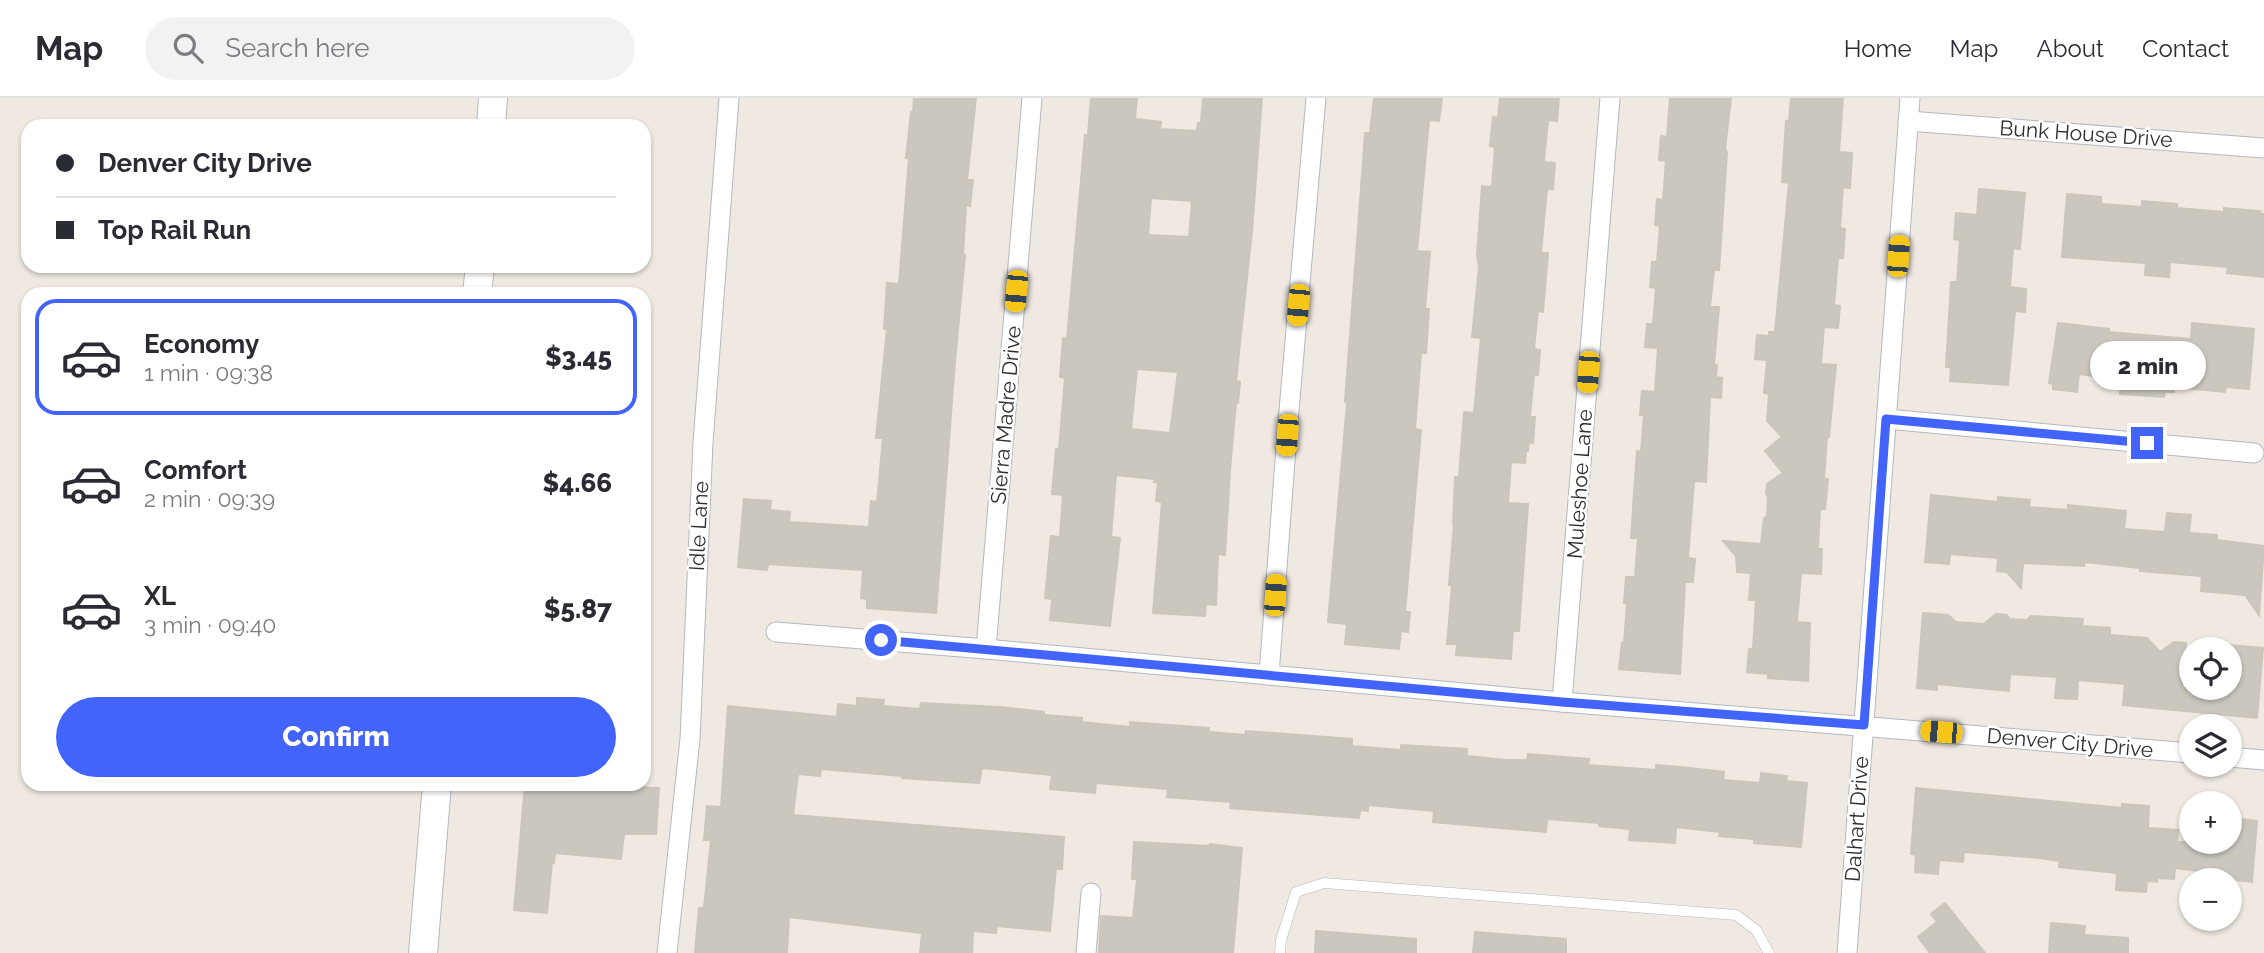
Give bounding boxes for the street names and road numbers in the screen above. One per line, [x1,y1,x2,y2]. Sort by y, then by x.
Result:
street label: Bunk House Drive [1999,115,2173,152]
street label: Sierra Madre Drive [985,325,1026,505]
street label: Muleshoe Lane [1562,408,1597,560]
street label: Idle Lane [684,480,713,571]
street label: Denver City Drive [1986,723,2154,762]
street label: Dalhart Drive [1840,755,1873,883]

